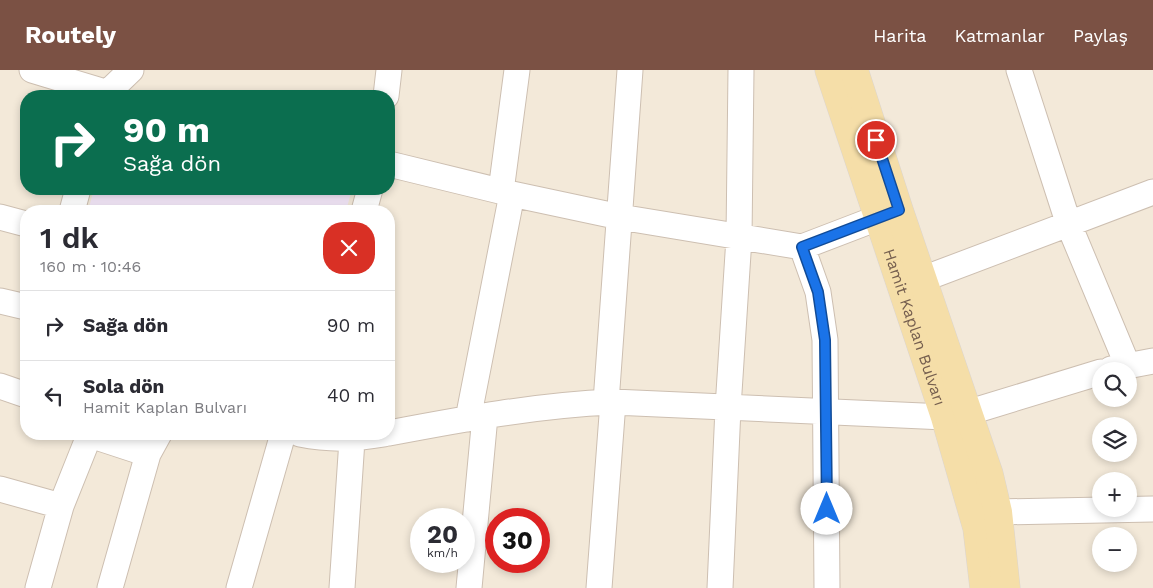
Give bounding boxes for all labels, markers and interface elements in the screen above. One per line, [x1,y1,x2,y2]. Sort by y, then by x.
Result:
text: Routely [25,21,116,49]
text: Harita [873,25,926,46]
text: Katmanlar [954,25,1045,46]
text: Paylaş [1073,25,1128,46]
text: 90 m [123,109,210,151]
icon: right [40,110,105,175]
pin [855,119,897,161]
icon: arrive [862,126,890,154]
text: Sağa dön [123,151,221,176]
text: 1 dk [40,220,99,255]
button: close [323,222,375,274]
street label: Hamit Kaplan Bulvarı [879,246,949,408]
text: 160 m · 10:46 [40,257,141,276]
icon: right [40,312,68,340]
text: Sağa dön [83,314,168,337]
text: 90 m [327,314,375,337]
map controls [1092,362,1137,572]
button: search [1092,362,1137,407]
text: Sola dön [83,375,164,398]
icon: left [40,382,68,410]
text: 40 m [327,384,375,407]
text: Hamit Kaplan Bulvarı [83,398,247,417]
button: layers [1092,417,1137,462]
button: + [1092,472,1137,517]
position arrow [800,482,852,534]
speed limit sign: 30 [485,508,550,573]
text: 20 [427,520,458,549]
button: − [1092,527,1137,572]
text: km/h [427,546,458,560]

